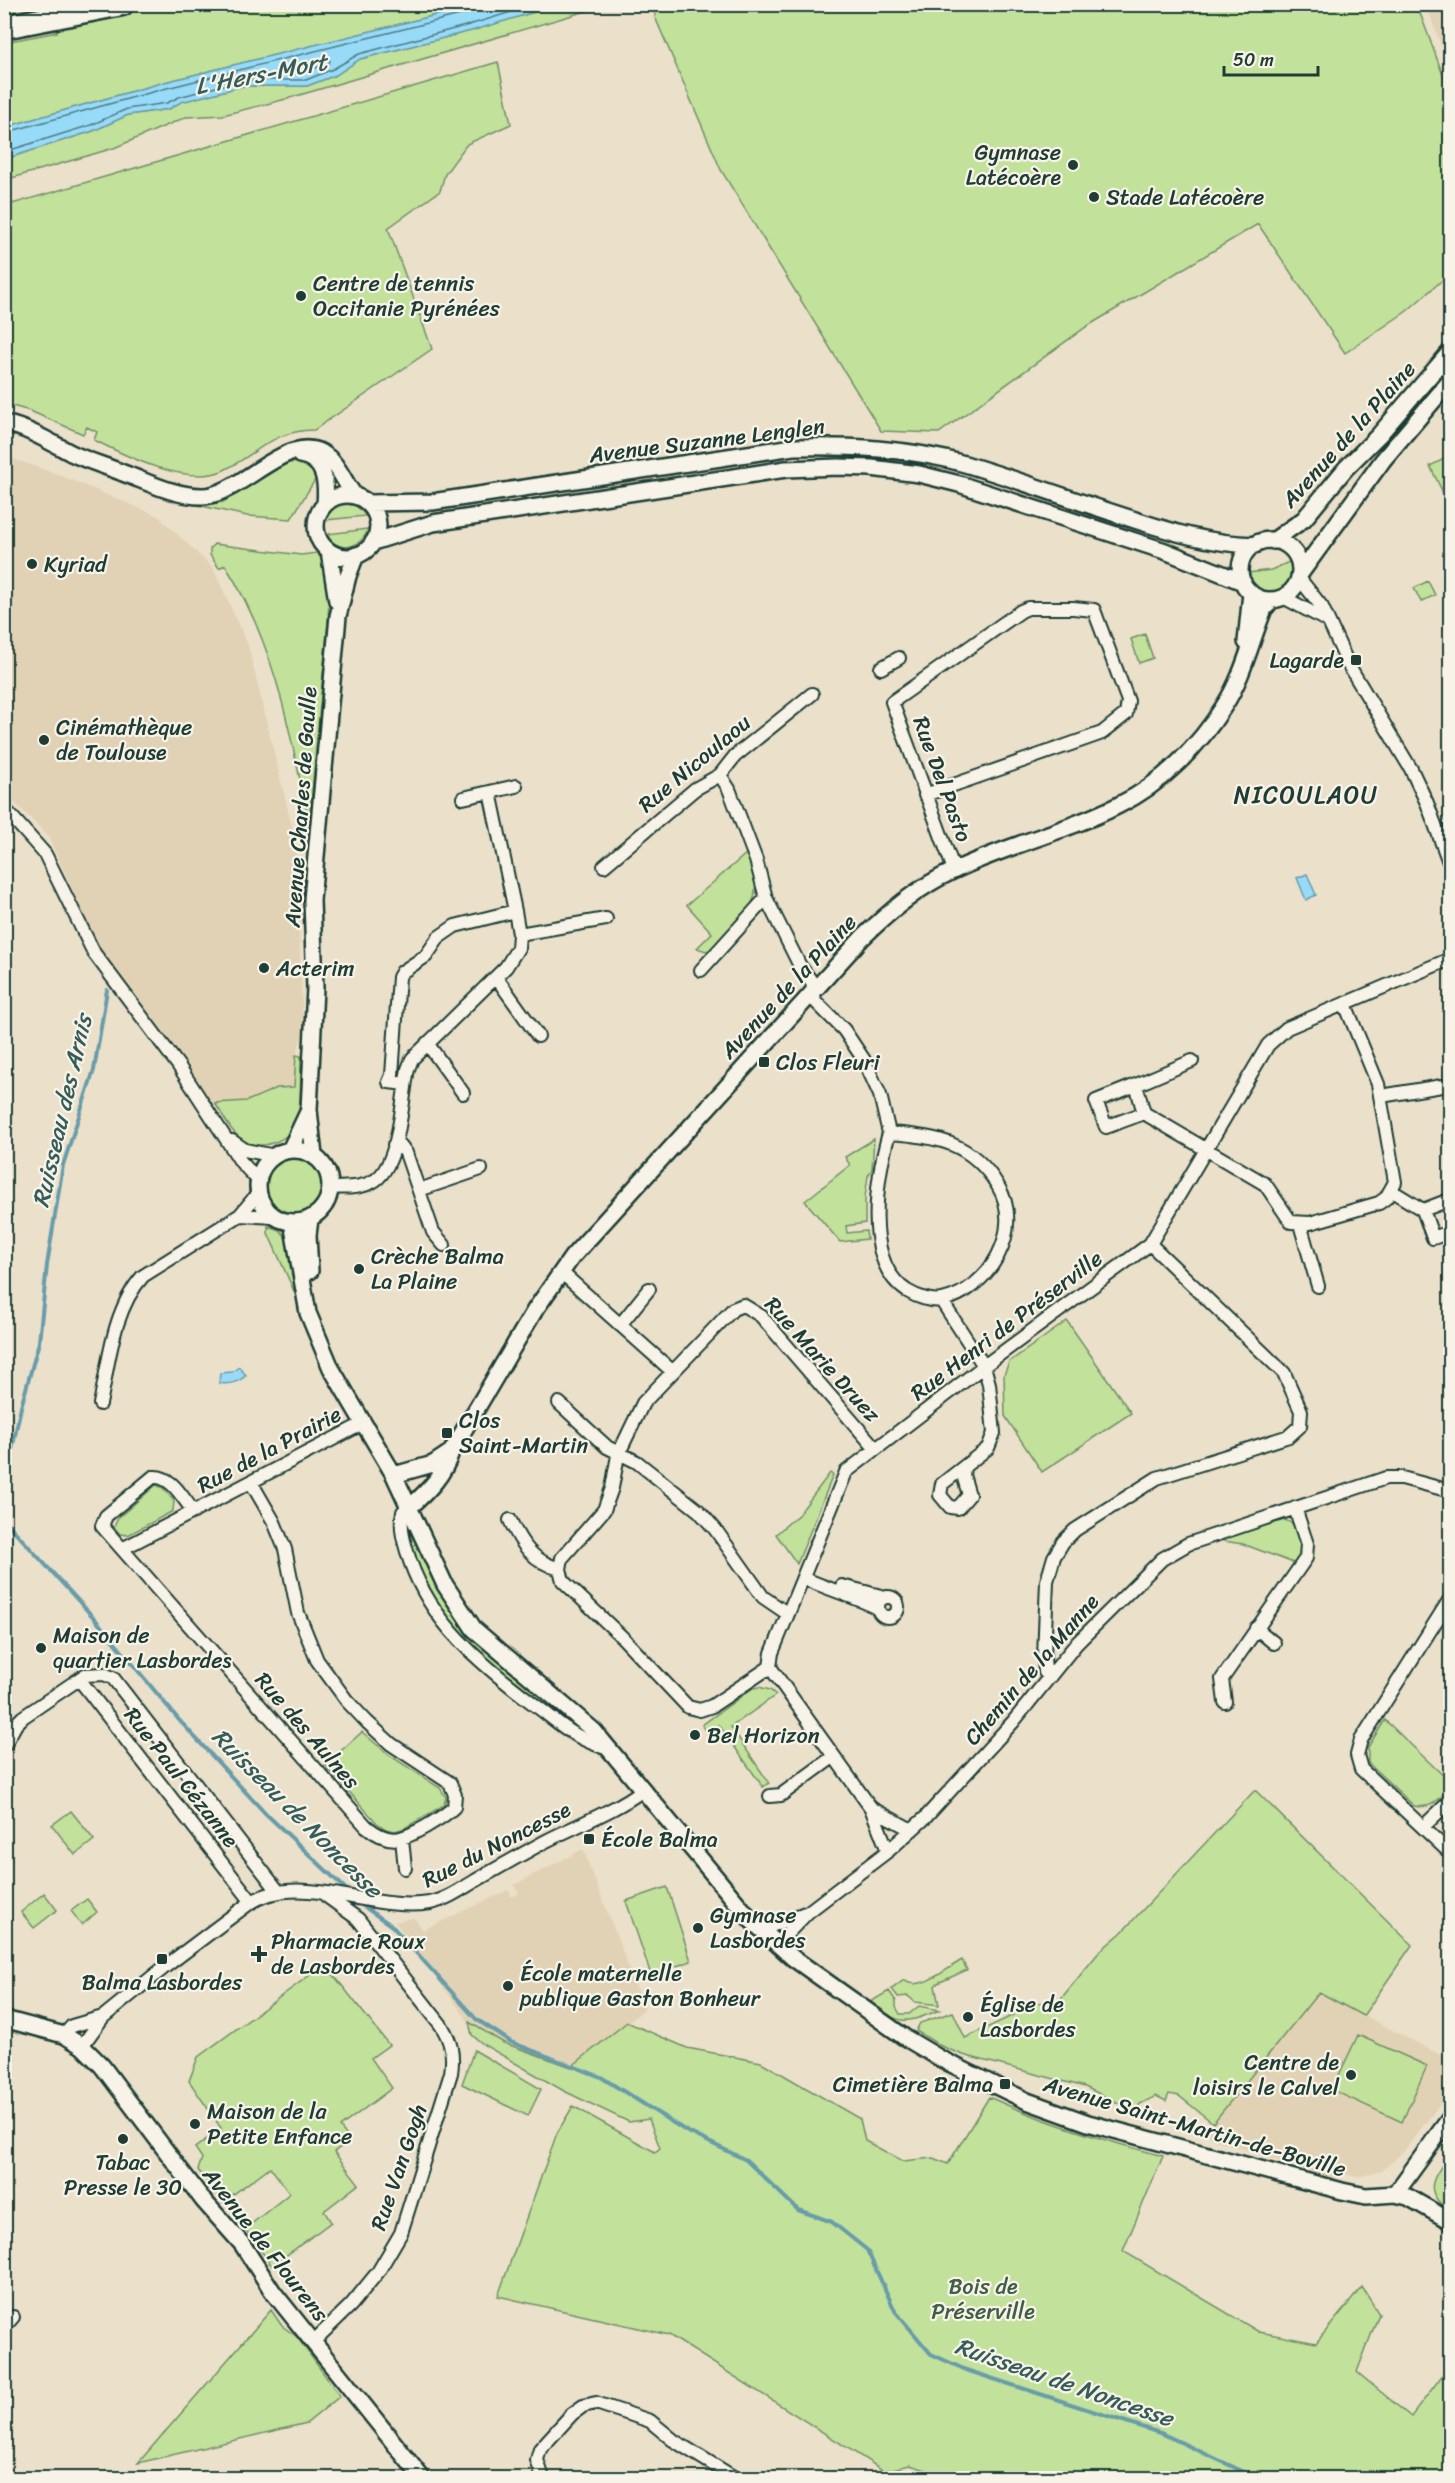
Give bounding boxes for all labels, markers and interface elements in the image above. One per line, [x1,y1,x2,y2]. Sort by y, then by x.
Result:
scale bar [1224,39,1318,77]
water label: L'Hers-Mort [192,40,333,107]
text: 50 m [1233,44,1274,76]
place label: Gymnase Latécoère [966,133,1061,197]
marker: Gymnase Latécoère [1066,158,1080,172]
place label: Stade Latécoère [1106,178,1264,217]
marker: Stade Latécoère [1087,190,1101,204]
place label: Centre de tennis Occitanie Pyrénées [313,264,501,328]
marker: Centre de tennis Occitanie Pyrénées [294,289,308,303]
street label: Avenue de la Plaine [1270,352,1426,518]
street label: Avenue Suzanne Lenglen [586,407,827,474]
place label: Kyriad [44,545,108,584]
marker: Kyriad [25,557,39,571]
place label: Lagarde [1269,641,1344,680]
marker: Lagarde [1349,653,1363,667]
street label: Avenue Charles de Gaulle [273,685,328,930]
street label: Rue Nicoulaou [629,704,760,823]
place label: Cinémathèque de Toulouse [56,708,192,772]
street label: Rue Del Pasto [902,711,983,848]
marker: Cinémathèque de Toulouse [37,733,51,747]
district label: NICOULAOU [1234,774,1378,816]
street label: Avenue de la Plaine [709,904,867,1069]
place label: Acterim [275,949,354,988]
marker: Acterim [257,961,271,975]
water label: Ruisseau des Arnis [19,1008,105,1212]
place label: Clos Fleuri [776,1043,880,1082]
marker: Clos Fleuri [757,1055,771,1069]
place label: Crèche Balma La Plaine [371,1237,504,1301]
street label: Rue Henri de Préserville [901,1240,1111,1411]
marker: Crèche Balma La Plaine [352,1262,366,1276]
street label: Rue Marie Druez [755,1287,891,1432]
street label: Rue de la Prairie [190,1395,349,1504]
place label: Clos Saint-Martin [459,1401,588,1465]
marker: Clos Saint-Martin [440,1426,454,1440]
street label: Chemin de la Manne [954,1584,1109,1754]
place label: Maison de quartier Lasbordes [53,1616,231,1680]
marker: Maison de quartier Lasbordes [34,1641,48,1655]
street label: Rue des Aulnes [245,1662,371,1799]
street label: Rue Paul Cézanne [114,1698,250,1857]
place label: Bel Horizon [707,1716,820,1755]
water label: Ruisseau de Noncesse [202,1718,394,1910]
marker: Bel Horizon [688,1728,702,1742]
street label: Rue du Noncesse [415,1790,578,1899]
place label: École Balma [601,1820,718,1859]
marker: École Balma [582,1832,596,1846]
place label: Gymnase Lasbordes [710,1896,806,1960]
marker: Gymnase Lasbordes [691,1921,705,1935]
place label: Pharmacie Roux de Lasbordes [271,1922,426,1986]
marker: Pharmacie Roux de Lasbordes [252,1947,266,1961]
marker: Balma Lasbordes [155,1952,169,1966]
place label: École maternelle publique Gaston Bonheur [519,1954,762,2018]
place label: Balma Lasbordes [82,1963,243,2002]
marker: École maternelle publique Gaston Bonheur [501,1979,515,1993]
place label: Église de Lasbordes [980,1985,1076,2049]
marker: Église de Lasbordes [961,2010,975,2024]
place label: Centre de loisirs le Calvel [1193,2043,1340,2107]
street label: Avenue Saint-Martin-de-Boville [1038,2064,1351,2188]
place label: Cimetière Balma [833,2065,993,2104]
marker: Centre de loisirs le Calvel [1344,2068,1358,2082]
marker: Cimetière Balma [998,2077,1012,2091]
place label: Maison de la Petite Enfance [207,2092,352,2156]
street label: Rue Van Gogh [359,2099,438,2236]
marker: Maison de la Petite Enfance [188,2117,202,2131]
marker: Tabac Presse le 30 [116,2132,130,2146]
place label: Tabac Presse le 30 [64,2143,182,2207]
street label: Avenue de Flourens [192,2157,339,2331]
park label: Bois de Préserville [931,2267,1035,2331]
water label: Ruisseau de Noncesse [949,2325,1181,2440]

